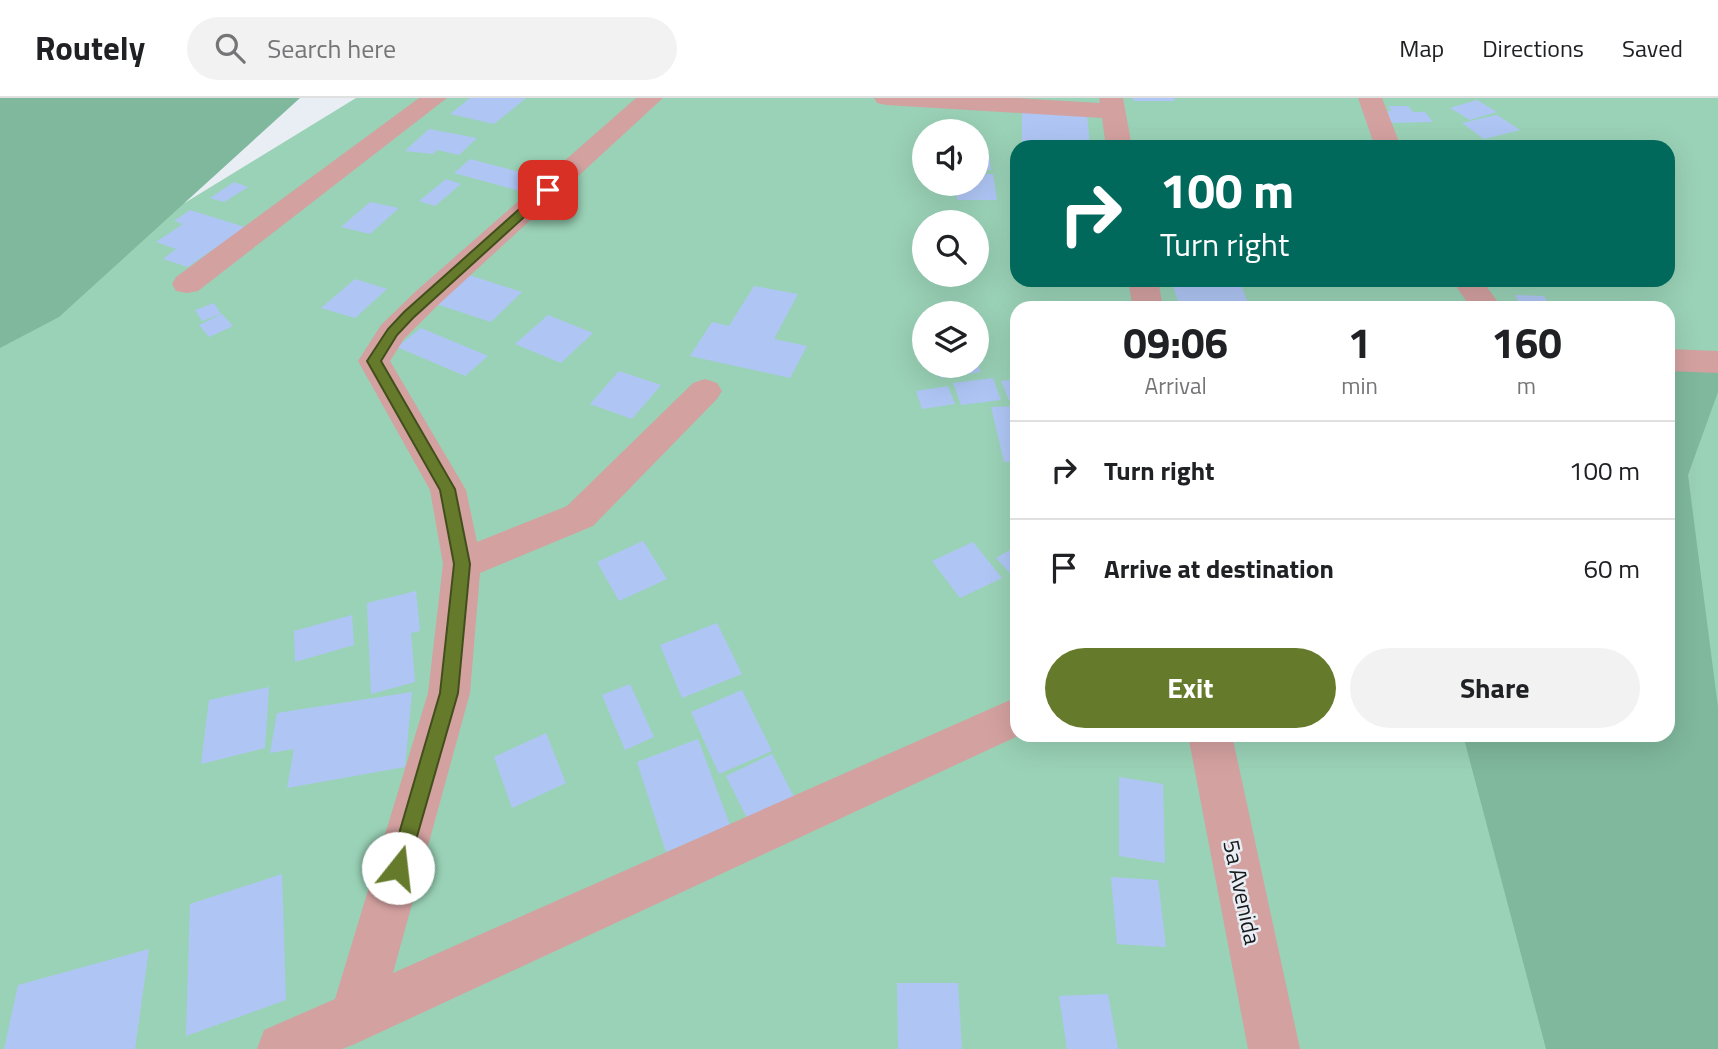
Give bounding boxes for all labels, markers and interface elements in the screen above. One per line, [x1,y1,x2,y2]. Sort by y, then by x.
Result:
search box [187,17,677,80]
text: Routely [35,23,145,73]
icon: search [211,29,249,67]
text: Search here [267,29,396,68]
text: Map [1399,30,1444,66]
text: Directions [1482,30,1584,66]
text: Saved [1622,30,1683,66]
map controls [912,119,989,378]
button: sound [912,119,989,196]
text: 100 m [1160,152,1294,227]
pin [518,160,578,220]
icon: right [1045,168,1136,259]
icon: arrive [529,171,567,209]
button: search [912,210,989,287]
text: Turn right [1160,220,1289,268]
button: layers [912,301,989,378]
text: 09:06 [1123,310,1228,374]
text: 1 [1348,310,1371,374]
text: 160 [1491,310,1562,374]
text: Arrival [1144,368,1207,403]
text: min [1341,368,1378,403]
text: m [1517,368,1536,403]
icon: right [1045,451,1083,489]
text: Turn right [1104,451,1215,490]
text: 100 m [1569,451,1640,490]
icon: arrive [1045,549,1083,587]
text: Arrive at destination [1104,549,1334,588]
text: 60 m [1583,549,1640,588]
button: Exit [1045,648,1336,728]
button: Share [1350,648,1640,728]
position arrow [361,831,435,905]
street label: 5a Avenida [1214,836,1271,948]

